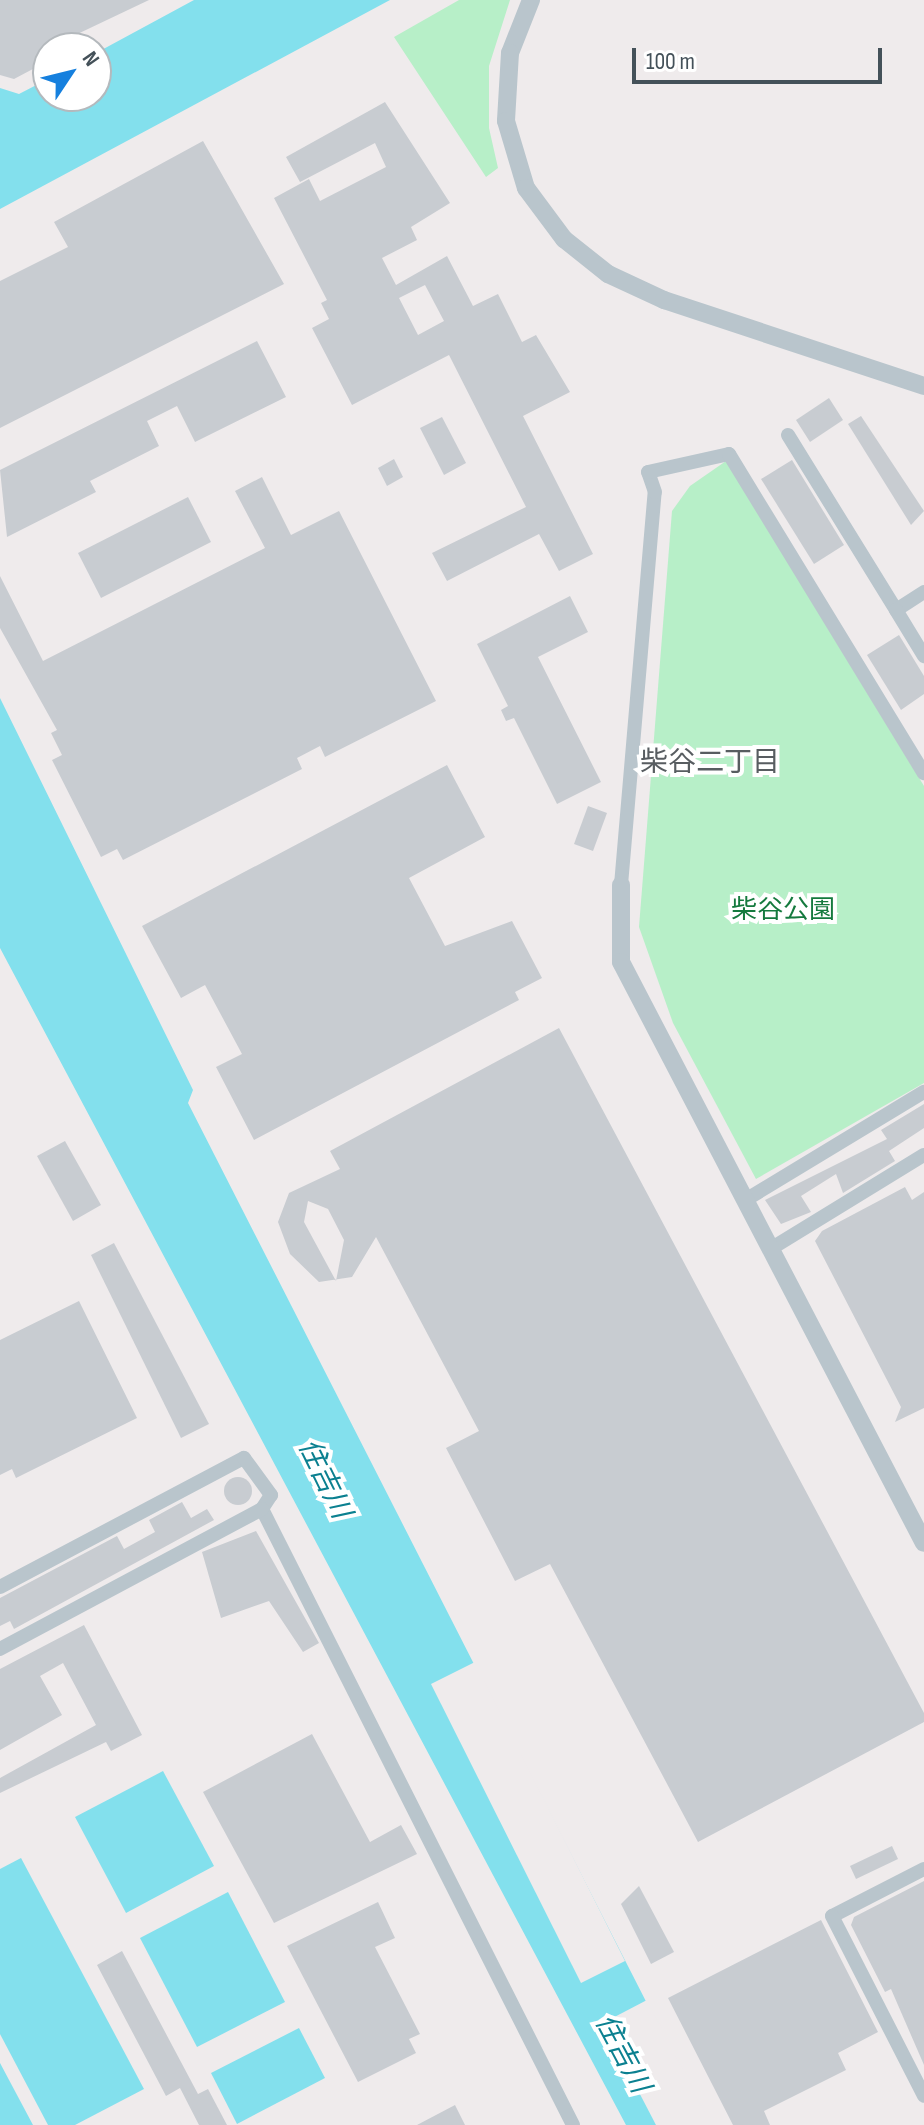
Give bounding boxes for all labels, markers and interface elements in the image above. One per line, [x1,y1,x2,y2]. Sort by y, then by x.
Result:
north arrow [32,32,112,112]
scale bar [636,32,886,82]
text: N [76,47,105,72]
text: 100 m [646,47,695,76]
district label: 柴谷二丁目 [640,746,780,780]
park label: 柴谷公園 [731,895,835,927]
water label: 住吉川 [290,1434,358,1524]
water label: 住吉川 [587,2009,657,2099]

